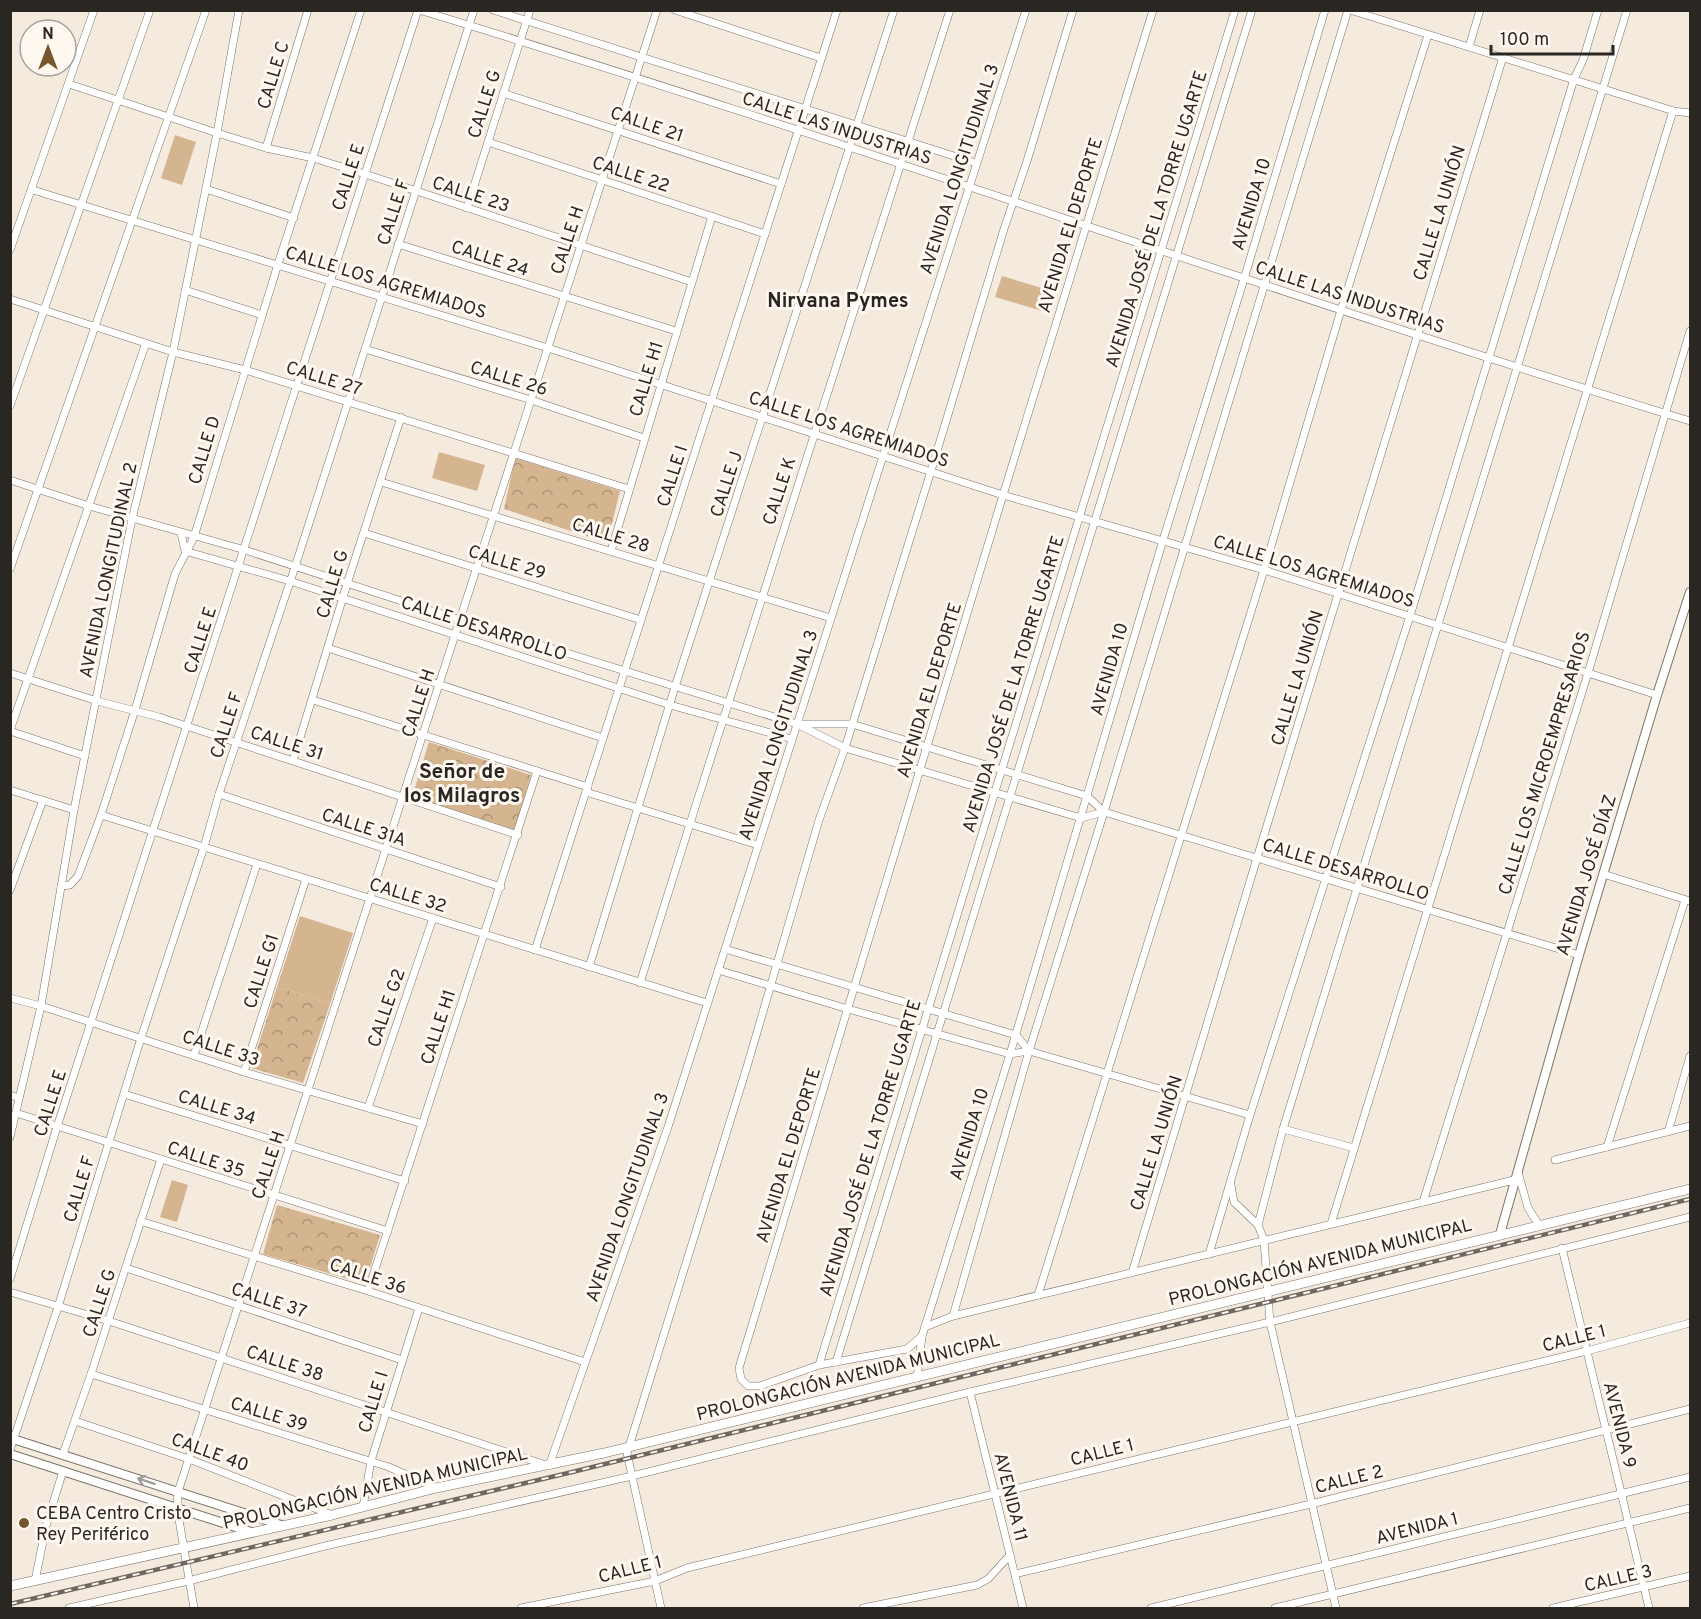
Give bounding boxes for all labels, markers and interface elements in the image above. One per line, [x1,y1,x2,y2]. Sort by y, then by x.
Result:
north arrow [18,18,78,78]
scale bar [1491,18,1612,56]
text: N [42,25,54,45]
text: 100 m [1500,29,1549,52]
street label: CALLE C [253,39,296,112]
street label: AVENIDA LONGITUDINAL 3 [916,61,1005,278]
street label: CALLE G [464,67,507,142]
street label: AVENIDA JOSÉ DE LA TORRE UGARTE [1099,67,1214,371]
street label: CALLE LAS INDUSTRIAS [739,88,934,171]
street label: CALLE 21 [607,102,686,149]
street label: AVENIDA EL DEPORTE [1034,135,1109,316]
street label: CALLE E [328,141,371,214]
street label: CALLE LA UNIÓN [1407,142,1472,284]
street label: CALLE 22 [589,152,672,199]
street label: AVENIDA 10 [1227,155,1277,254]
street label: CALLE 23 [429,172,512,219]
street label: CALLE F [373,176,416,249]
street label: CALLE H [547,203,590,278]
street label: CALLE 24 [448,236,531,283]
street label: CALLE LOS AGREMIADOS [282,242,489,325]
street label: CALLE LAS INDUSTRIAS [1252,257,1447,340]
district label: Nirvana Pymes [767,289,909,315]
street label: CALLE H1 [625,339,670,420]
street label: CALLE 27 [283,357,364,402]
street label: CALLE 26 [467,357,550,402]
street label: CALLE LOS AGREMIADOS [745,387,952,474]
street label: CALLE D [184,413,227,488]
street label: CALLE I [653,443,694,510]
street label: CALLE J [706,449,749,520]
street label: CALLE K [759,454,802,528]
street label: AVENIDA LONGITUDINAL 2 [75,460,144,680]
street label: CALLE 28 [569,514,652,559]
street label: CALLE LOS AGREMIADOS [1210,531,1417,614]
street label: AVENIDA JOSÉ DE LA TORRE UGARTE [956,532,1071,836]
street label: CALLE 29 [465,541,548,586]
street label: CALLE G [312,547,355,622]
street label: CALLE DESARROLLO [398,592,570,667]
street label: AVENIDA EL DEPORTE [893,600,968,781]
street label: CALLE E [180,604,223,677]
street label: CALLE LA UNIÓN [1265,607,1330,749]
street label: AVENIDA 10 [1086,620,1135,719]
street label: AVENIDA LONGITUDINAL 3 [735,627,824,844]
street label: CALLE LOS MICROEMPRESARIOS [1494,629,1597,898]
street label: CALLE H [398,666,441,741]
street label: CALLE F [206,689,249,762]
street label: CALLE 31 [247,722,326,767]
district label: Señor de los Milagros [404,759,520,810]
street label: AVENIDA JOSÉ DÍAZ [1550,792,1623,959]
street label: CALLE 31A [318,804,409,853]
street label: CALLE DESARROLLO [1259,834,1432,907]
street label: CALLE 32 [366,874,449,919]
street label: CALLE G1 [240,931,285,1012]
street label: CALLE G2 [363,966,412,1051]
street label: CALLE H1 [416,987,462,1068]
street label: AVENIDA JOSÉ DE LA TORRE UGARTE [813,996,928,1300]
street label: CALLE 33 [179,1026,262,1073]
street label: AVENIDA EL DEPORTE [752,1065,827,1246]
street label: CALLE E [30,1067,73,1140]
street label: CALLE LA UNIÓN [1124,1072,1189,1214]
street label: AVENIDA 10 [945,1085,995,1184]
street label: CALLE 34 [175,1086,258,1131]
street label: AVENIDA LONGITUDINAL 3 [582,1090,675,1305]
street label: CALLE H [248,1128,291,1203]
street label: CALLE 35 [164,1137,247,1184]
street label: CALLE F [59,1153,101,1226]
street label: PROLONGACIÓN AVENIDA MUNICIPAL [1166,1213,1474,1312]
street label: CALLE 36 [326,1254,409,1301]
street label: CALLE G [79,1266,122,1341]
street label: CALLE 37 [228,1278,309,1324]
street label: CALLE 1 [1540,1320,1609,1358]
street label: PROLONGACIÓN AVENIDA MUNICIPAL [694,1328,1002,1427]
street label: CALLE 38 [243,1341,326,1388]
street label: CALLE I [354,1369,395,1436]
street label: AVENIDA 9 [1597,1380,1640,1471]
street label: CALLE 39 [227,1393,310,1438]
street label: CALLE 40 [167,1429,251,1478]
street label: CALLE 1 [1068,1434,1137,1472]
street label: PROLONGACIÓN AVENIDA MUNICIPAL [220,1441,530,1536]
street label: AVENIDA 11 [987,1450,1032,1544]
street label: CALLE 2 [1313,1461,1386,1500]
one-way arrow [137,1475,156,1486]
place label: CEBA Centro Cristo Rey Periférico [36,1503,192,1547]
street label: AVENIDA 1 [1374,1508,1461,1551]
marker: CEBA Centro Cristo Rey Periférico [17,1516,31,1530]
street label: CALLE 1 [596,1551,665,1589]
street label: CALLE 3 [1582,1560,1655,1598]

